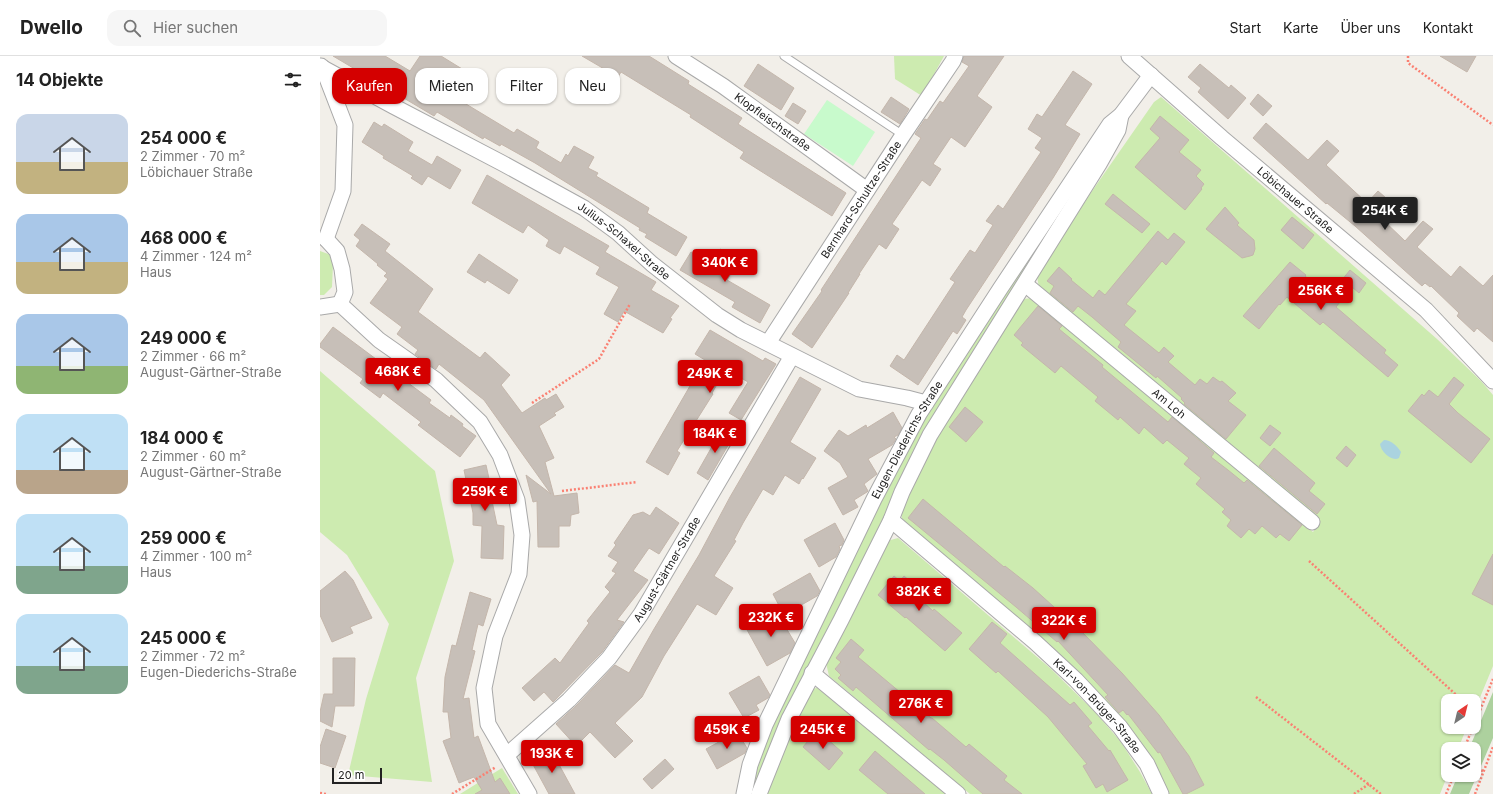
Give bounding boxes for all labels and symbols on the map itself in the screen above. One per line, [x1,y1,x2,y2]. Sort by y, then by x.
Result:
street label: Klopfleischstraße [732,90,814,154]
street label: Bernhard-Schultze-Straße [818,138,904,261]
street label: Löbichauer Straße [1254,164,1336,236]
pin: 254K € [1352,197,1418,231]
street label: Julius-Schaxel-Straße [575,199,673,283]
pin: 340K € [692,249,758,283]
pin: 256K € [1288,277,1354,311]
pin: 468K € [365,358,431,392]
pin: 249K € [677,360,743,394]
street label: Eugen-Diederichs-Straße [868,378,946,501]
street label: Am Loh [1149,385,1189,421]
pin: 184K € [682,420,748,454]
pin: 259K € [452,478,518,512]
street label: August-Gärtner-Straße [630,514,703,625]
pin: 382K € [886,578,952,612]
pin: 232K € [738,604,804,638]
pin: 322K € [1031,607,1097,641]
street label: Karl-von-Brüger-Straße [1050,655,1144,756]
pin: 276K € [888,690,954,724]
north arrow [1441,694,1481,734]
pin: 459K € [694,716,760,750]
pin: 245K € [790,716,856,750]
pin: 193K € [519,740,585,774]
scale bar [332,766,382,785]

